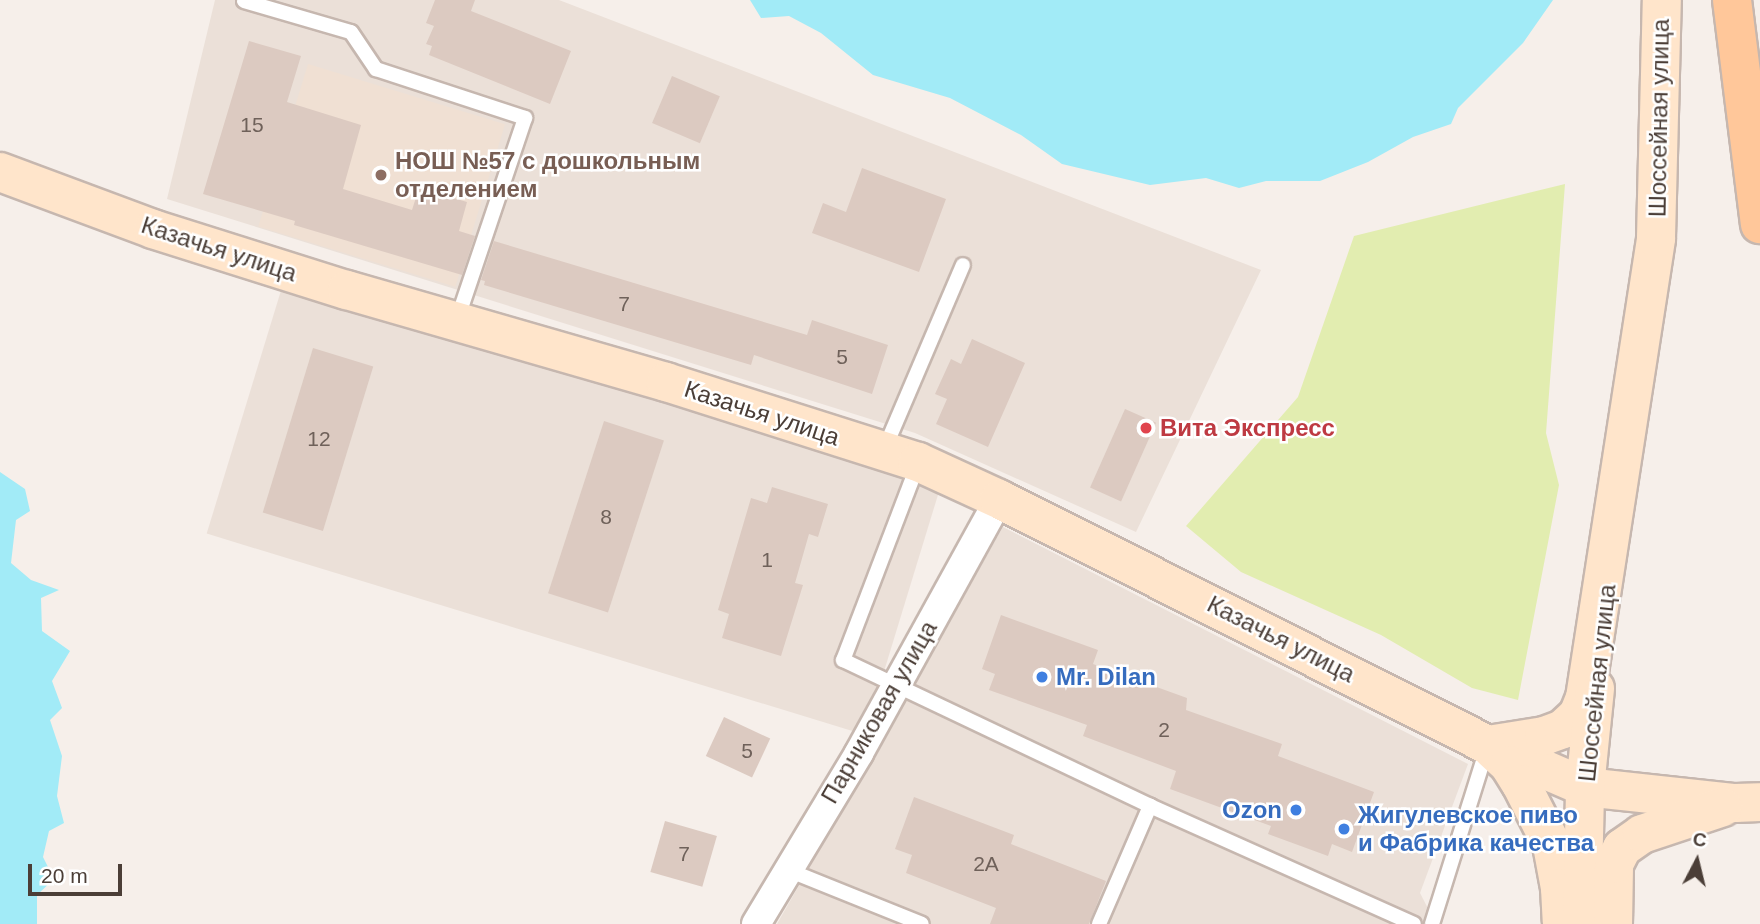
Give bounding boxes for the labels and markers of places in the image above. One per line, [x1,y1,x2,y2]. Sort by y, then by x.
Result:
place label: НОШ №57 с дошкольным отделением [395,147,700,203]
marker: НОШ №57 с дошкольным отделением [373,167,389,183]
place label: Вита Экспресс [1160,414,1335,442]
marker: Вита Экспресс [1138,420,1154,436]
place label: Mr. Dilan [1056,663,1156,691]
marker: Mr. Dilan [1034,669,1050,685]
place label: Ozon [1222,796,1282,824]
place label: Жигулевское пиво и Фабрика качества [1358,801,1594,857]
marker: Ozon [1288,802,1304,818]
marker: Жигулевское пиво и Фабрика качества [1336,821,1352,837]

